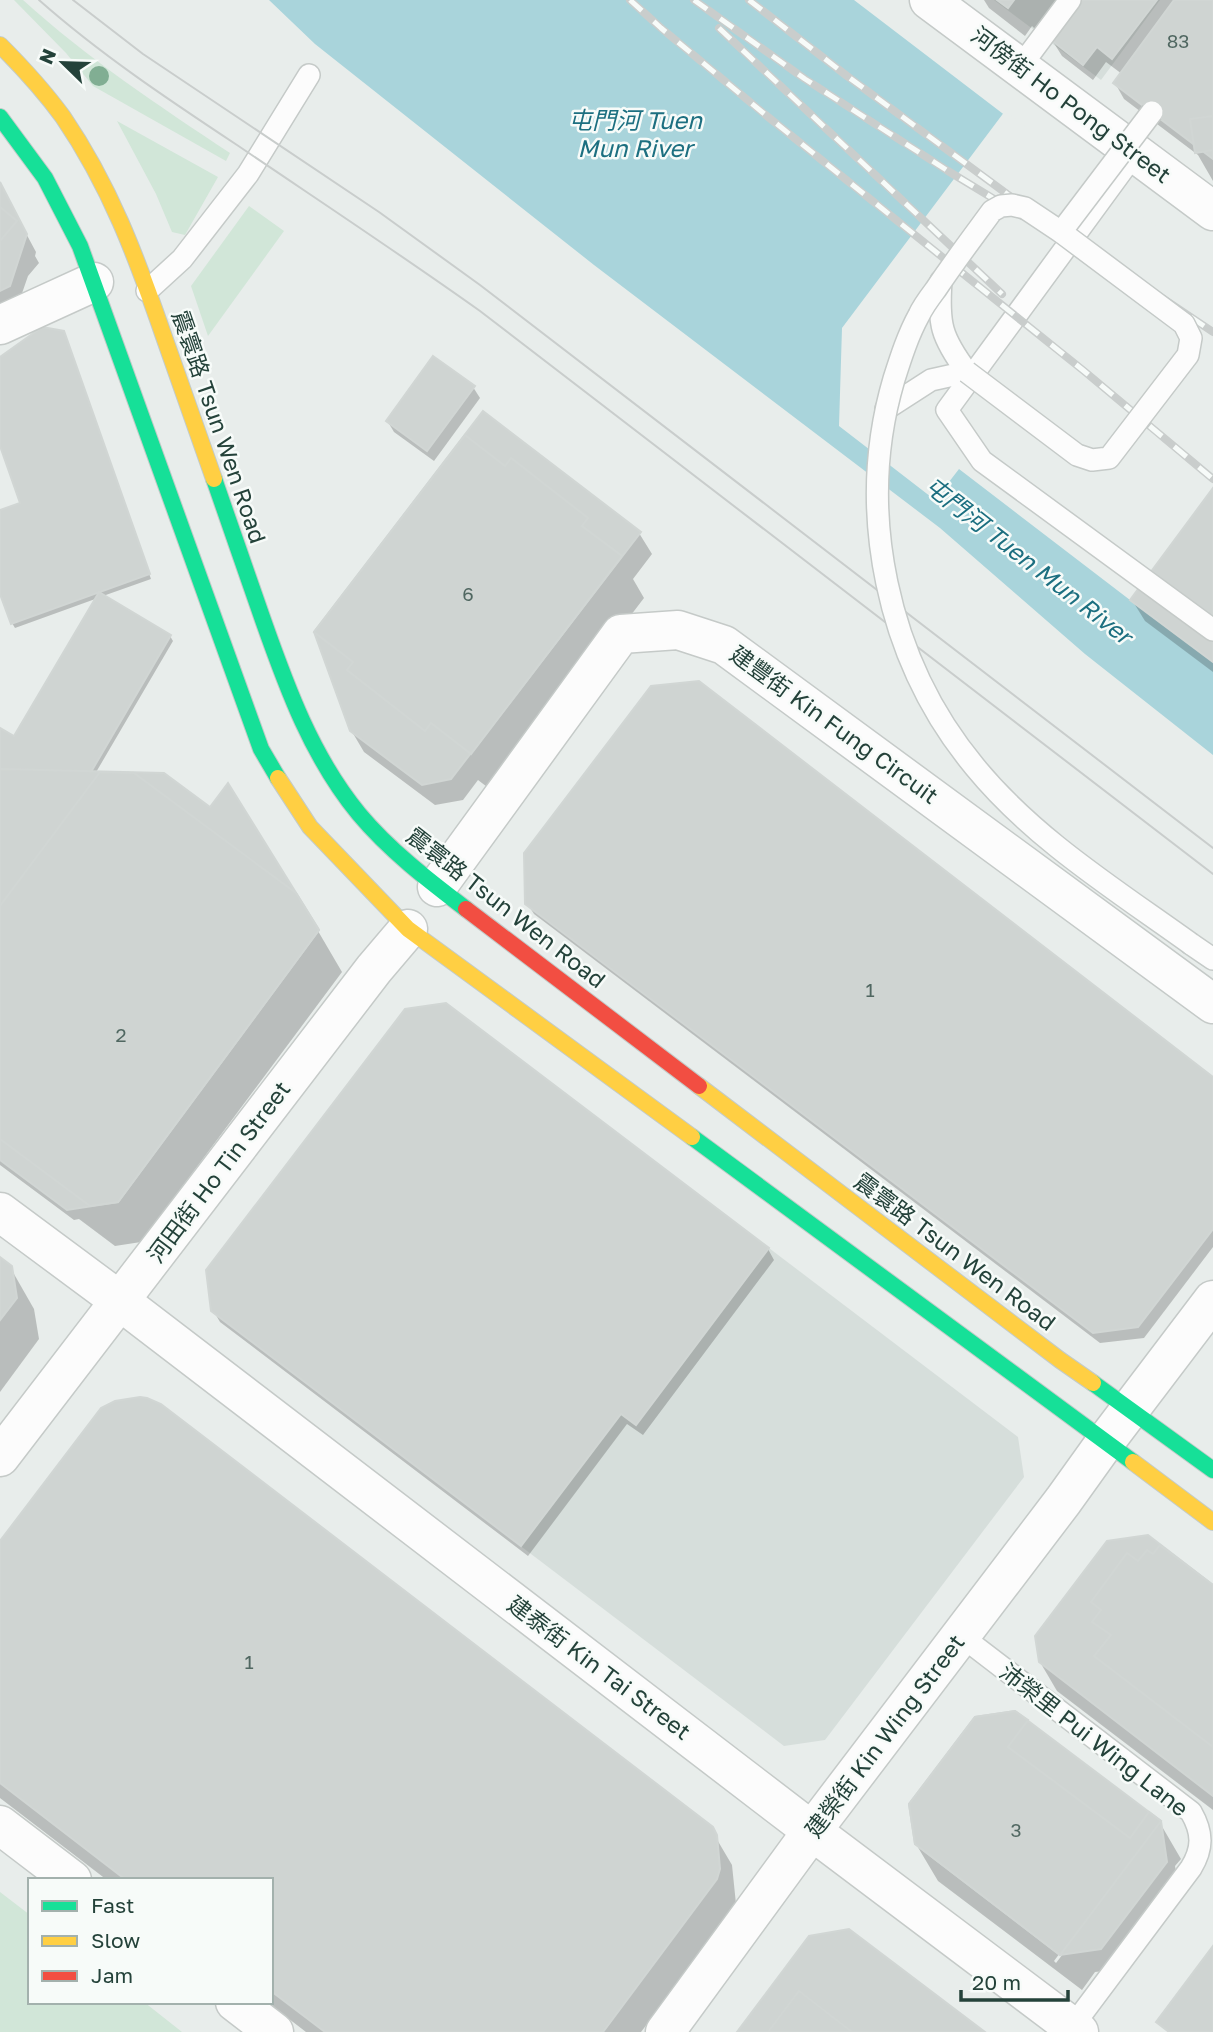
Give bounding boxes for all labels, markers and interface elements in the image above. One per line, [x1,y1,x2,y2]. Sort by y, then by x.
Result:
street label: 河傍街 Ho Pong Street [966,20,1177,188]
north arrow [28,28,98,98]
house number: 83 [1167,29,1189,52]
text: N [33,45,60,67]
water label: 屯門河 Tuen Mun River [568,105,703,162]
street label: 震寰路 Tsun Wen Road [167,307,273,547]
water label: 屯門河 Tuen Mun River [920,470,1141,652]
house number: 6 [462,582,474,605]
street label: 建豐街 Kin Fung Circuit [725,639,944,809]
street label: 震寰路 Tsun Wen Road [402,821,612,993]
house number: 1 [865,978,875,1001]
house number: 2 [115,1023,127,1046]
street label: 河田街 Ho Tin Street [141,1075,296,1268]
street label: 震寰路 Tsun Wen Road [850,1166,1062,1336]
street label: 建泰街 Kin Tai Street [503,1589,697,1745]
street label: 建榮街 Kin Wing Street [799,1628,970,1842]
house number: 1 [244,1650,254,1673]
street label: 沛榮里 Pui Wing Lane [995,1657,1195,1822]
house number: 3 [1010,1818,1022,1841]
legend [28,1878,273,2004]
text: Fast [91,1892,134,1918]
text: Slow [91,1927,140,1953]
scale bar [961,1958,1068,2002]
text: Jam [91,1962,133,1988]
text: 20 m [972,1969,1021,1995]

